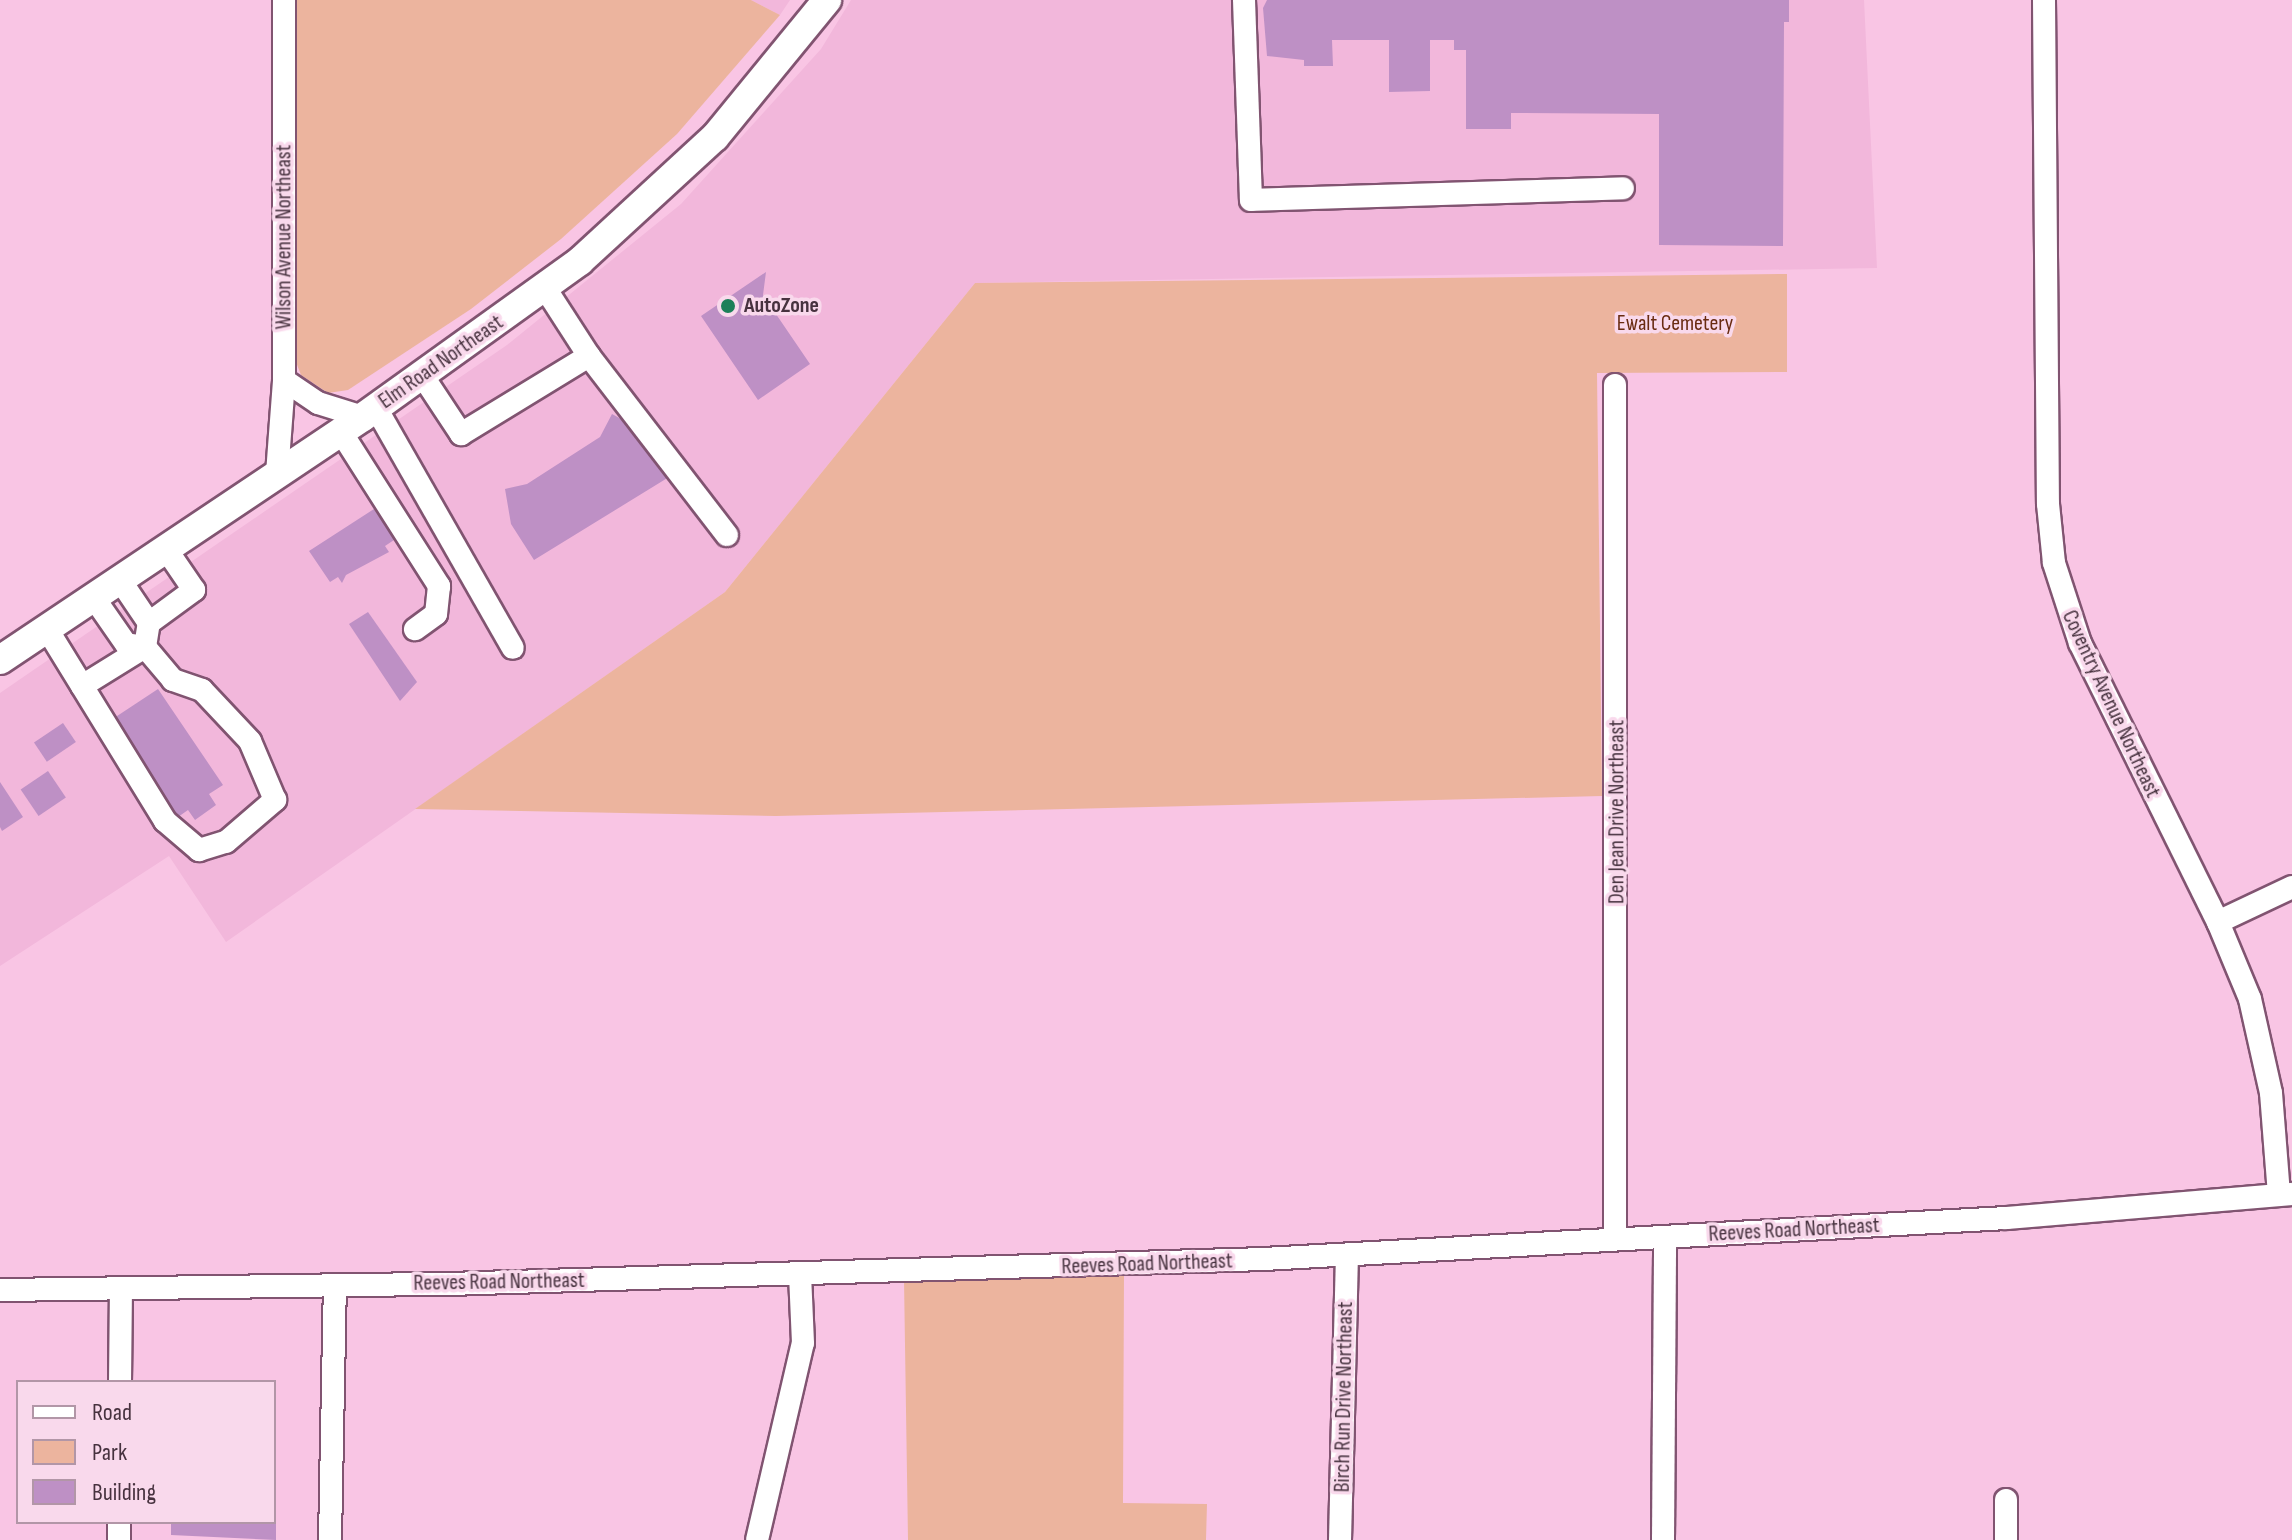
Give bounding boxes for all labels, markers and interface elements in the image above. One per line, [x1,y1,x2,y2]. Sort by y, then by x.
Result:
street label: Wilson Avenue Northeast [271,145,297,329]
place label: AutoZone [744,293,819,319]
marker: AutoZone [719,297,737,315]
street label: Elm Road Northeast [374,309,508,415]
park label: Ewalt Cemetery [1617,311,1733,337]
street label: Coventry Avenue Northeast [2056,606,2166,802]
street label: Den Jean Drive Northeast [1604,720,1630,904]
street label: Reeves Road Northeast [1708,1212,1880,1248]
street label: Reeves Road Northeast [1061,1248,1233,1280]
street label: Reeves Road Northeast [413,1267,585,1297]
street label: Birch Run Drive Northeast [1329,1301,1359,1493]
legend [16,1380,276,1524]
text: Road [92,1398,132,1427]
text: Park [92,1438,127,1467]
text: Building [92,1478,156,1507]

